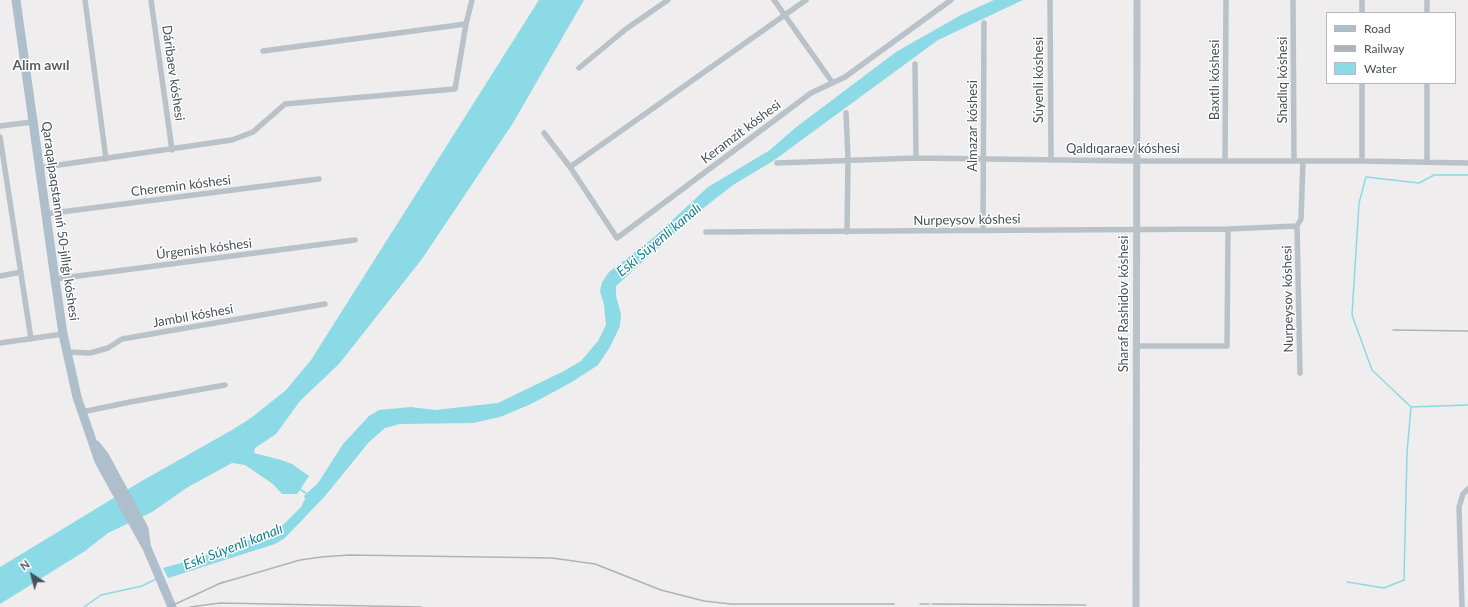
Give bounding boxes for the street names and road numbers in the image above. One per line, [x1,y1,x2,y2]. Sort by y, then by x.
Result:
street label: Dáribaev kóshesi [159,24,187,122]
street label: Súyenli kóshesi [1031,37,1047,123]
street label: Shadlıq kóshesi [1275,37,1291,123]
street label: Baxıtlı kóshesi [1207,40,1223,120]
street label: Almazar kóshesi [965,80,981,172]
street label: Keramzit kóshesi [698,97,784,167]
street label: Qaraqalpaqstannıń 50-jıllıǵı kóshesi [38,120,82,322]
street label: Qaldıqaraev kóshesi [1066,141,1180,157]
street label: Cheremin kóshesi [130,172,232,200]
street label: Nurpeysov kóshesi [913,211,1021,229]
street label: Úrgenish kóshesi [155,235,253,263]
street label: Sharaf Rashidov kóshesi [1116,236,1132,372]
street label: Nurpeysov kóshesi [1279,245,1297,353]
street label: Jambıl kóshesi [152,301,234,331]

